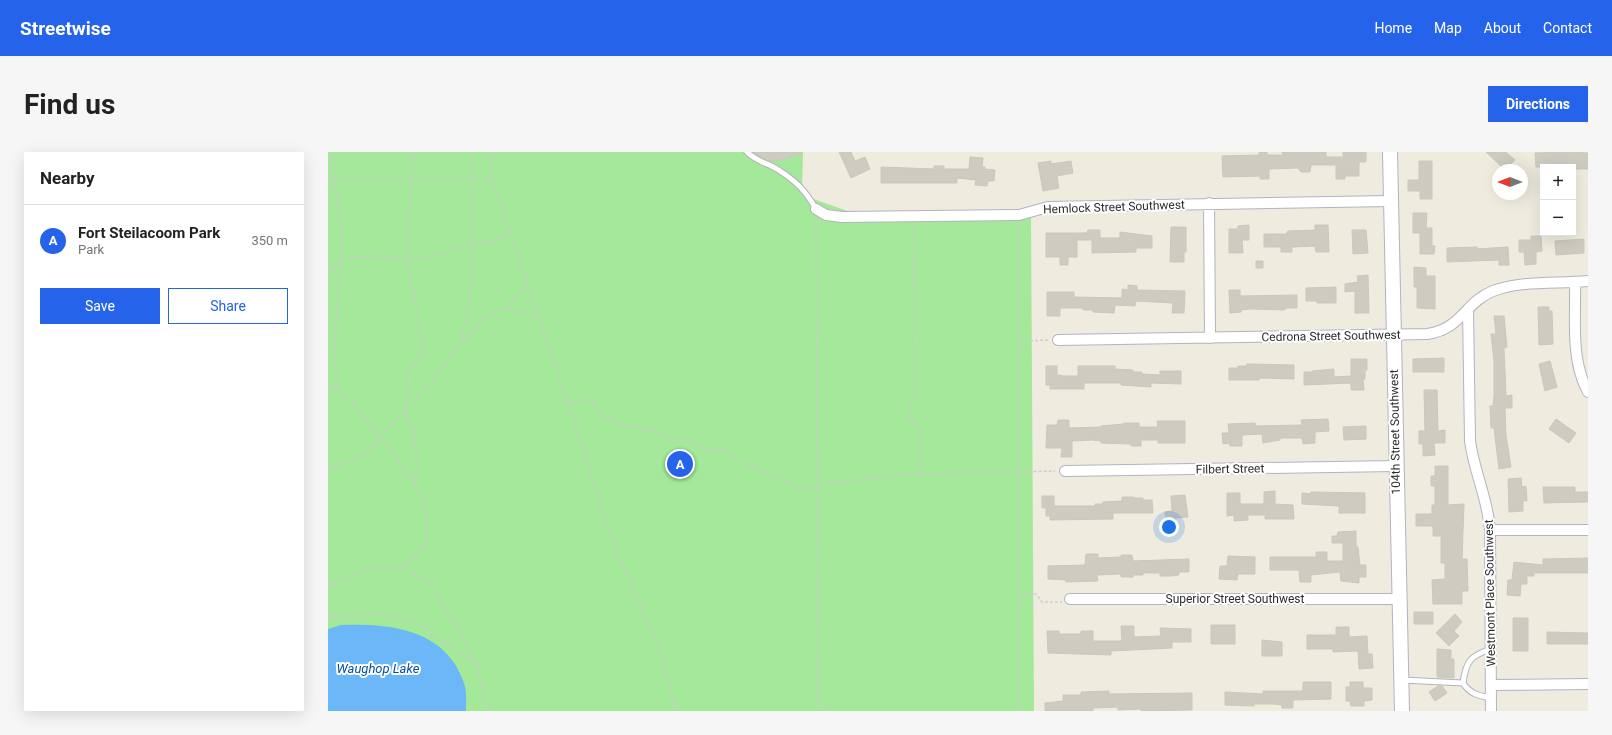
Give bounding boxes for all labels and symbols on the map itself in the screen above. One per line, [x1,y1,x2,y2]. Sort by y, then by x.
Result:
north arrow [1492,164,1528,200]
street label: Hemlock Street Southwest [1043,198,1185,216]
street label: Cedrona Street Southwest [1261,328,1401,344]
street label: 104th Street Southwest [1387,369,1403,495]
pin: A [667,449,693,479]
street label: Filbert Street [1196,461,1264,477]
your location [1159,517,1179,537]
street label: Westmont Place Southwest [1482,519,1498,667]
street label: Superior Street Southwest [1166,592,1305,606]
water label: Waughop Lake [337,661,420,676]

